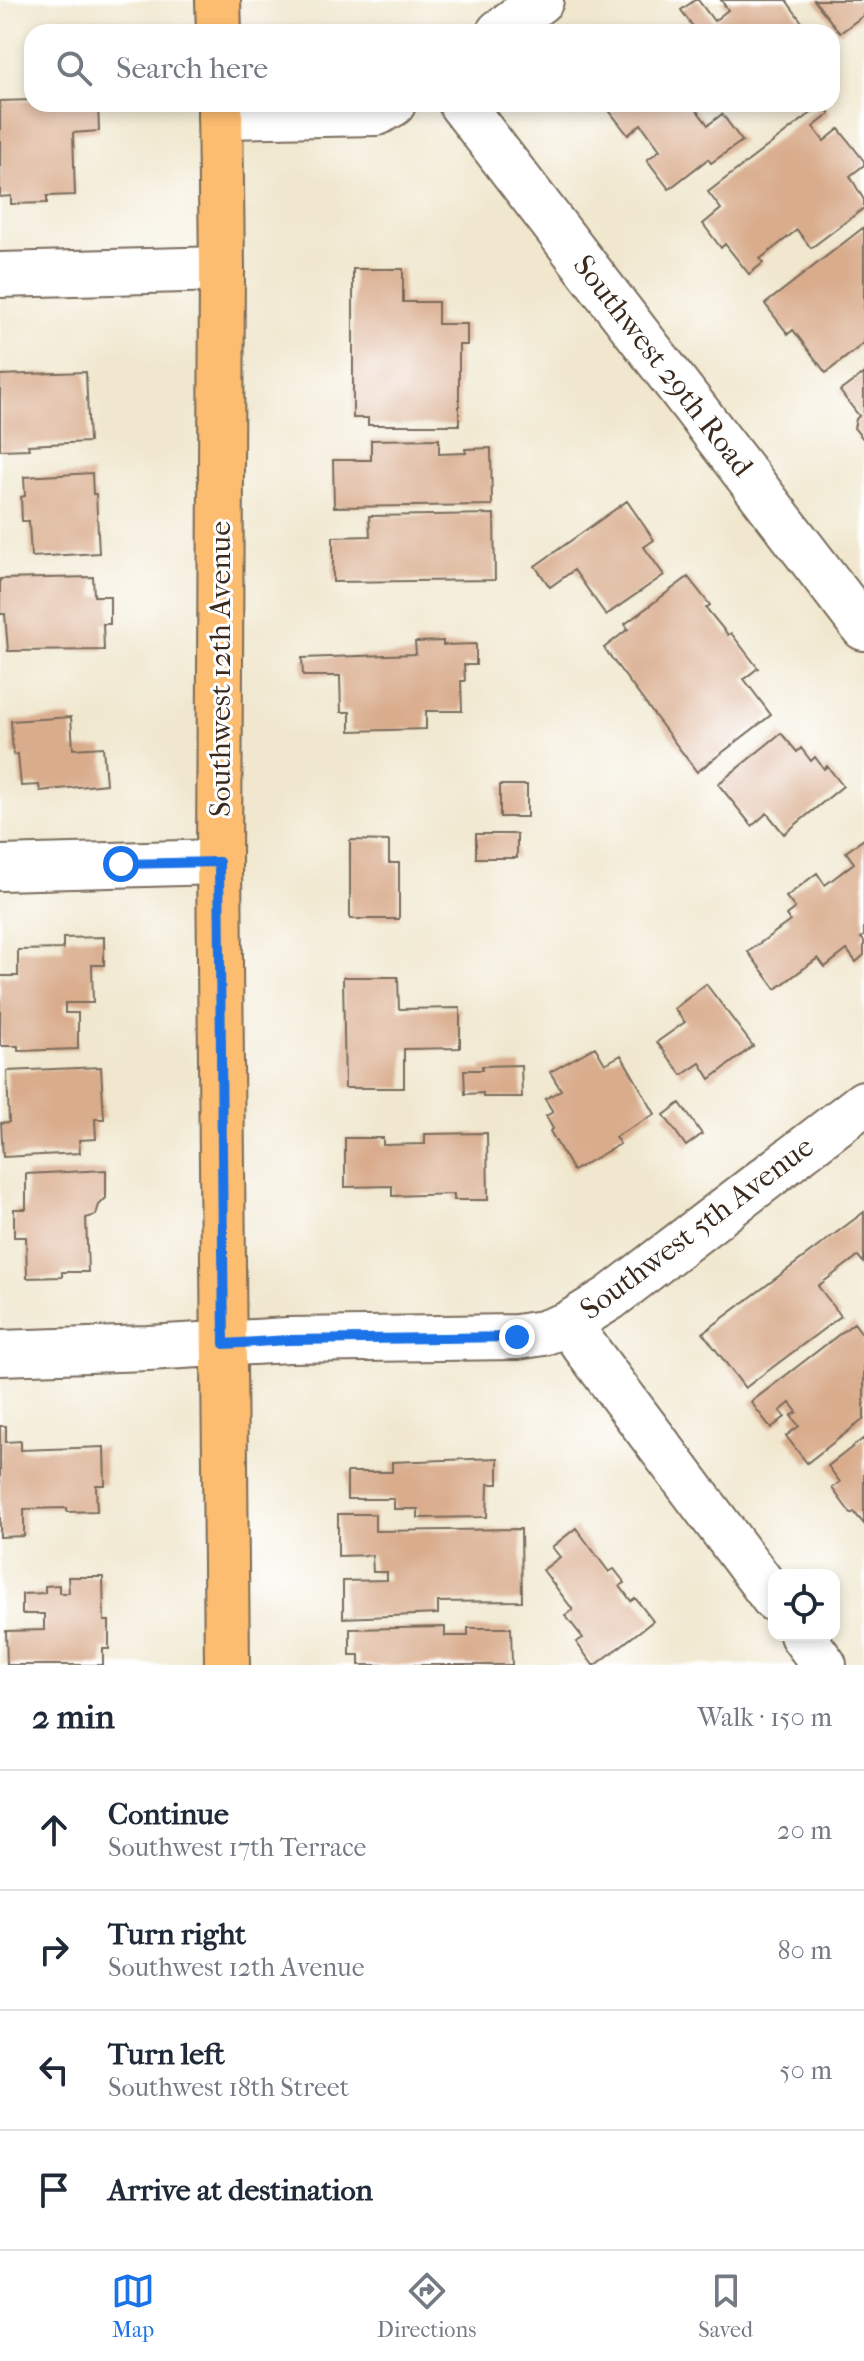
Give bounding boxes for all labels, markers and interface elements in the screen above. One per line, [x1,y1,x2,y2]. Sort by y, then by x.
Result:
search box [24,24,840,112]
icon: search [52,46,96,90]
text: Search here [116,51,268,86]
street label: Southwest 29th Road [566,248,761,484]
street label: Southwest 12th Avenue [203,521,238,817]
route start [103,846,139,882]
street label: Southwest 5th Avenue [574,1129,821,1327]
route end [499,1319,535,1355]
map controls [768,1569,840,1641]
button: locate [768,1569,840,1641]
text: 2 min [32,1697,115,1737]
text: Walk · 150 m [697,1702,832,1733]
text: Continue [108,1797,229,1832]
icon: ahead [32,1808,76,1852]
text: 20 m [777,1815,832,1846]
text: Southwest 17th Terrace [108,1832,366,1863]
text: Turn right [108,1917,246,1952]
icon: right [32,1928,76,1972]
text: 80 m [777,1935,832,1966]
text: Southwest 12th Avenue [108,1952,365,1983]
text: Turn left [108,2037,225,2072]
icon: left [32,2048,76,2092]
text: 50 m [779,2055,832,2086]
text: Southwest 18th Street [108,2072,349,2103]
icon: arrive [32,2168,76,2212]
text: Arrive at destination [108,2173,373,2208]
tab: Map [111,2269,155,2343]
tab: Directions [377,2269,476,2343]
tab: Saved [698,2269,753,2343]

